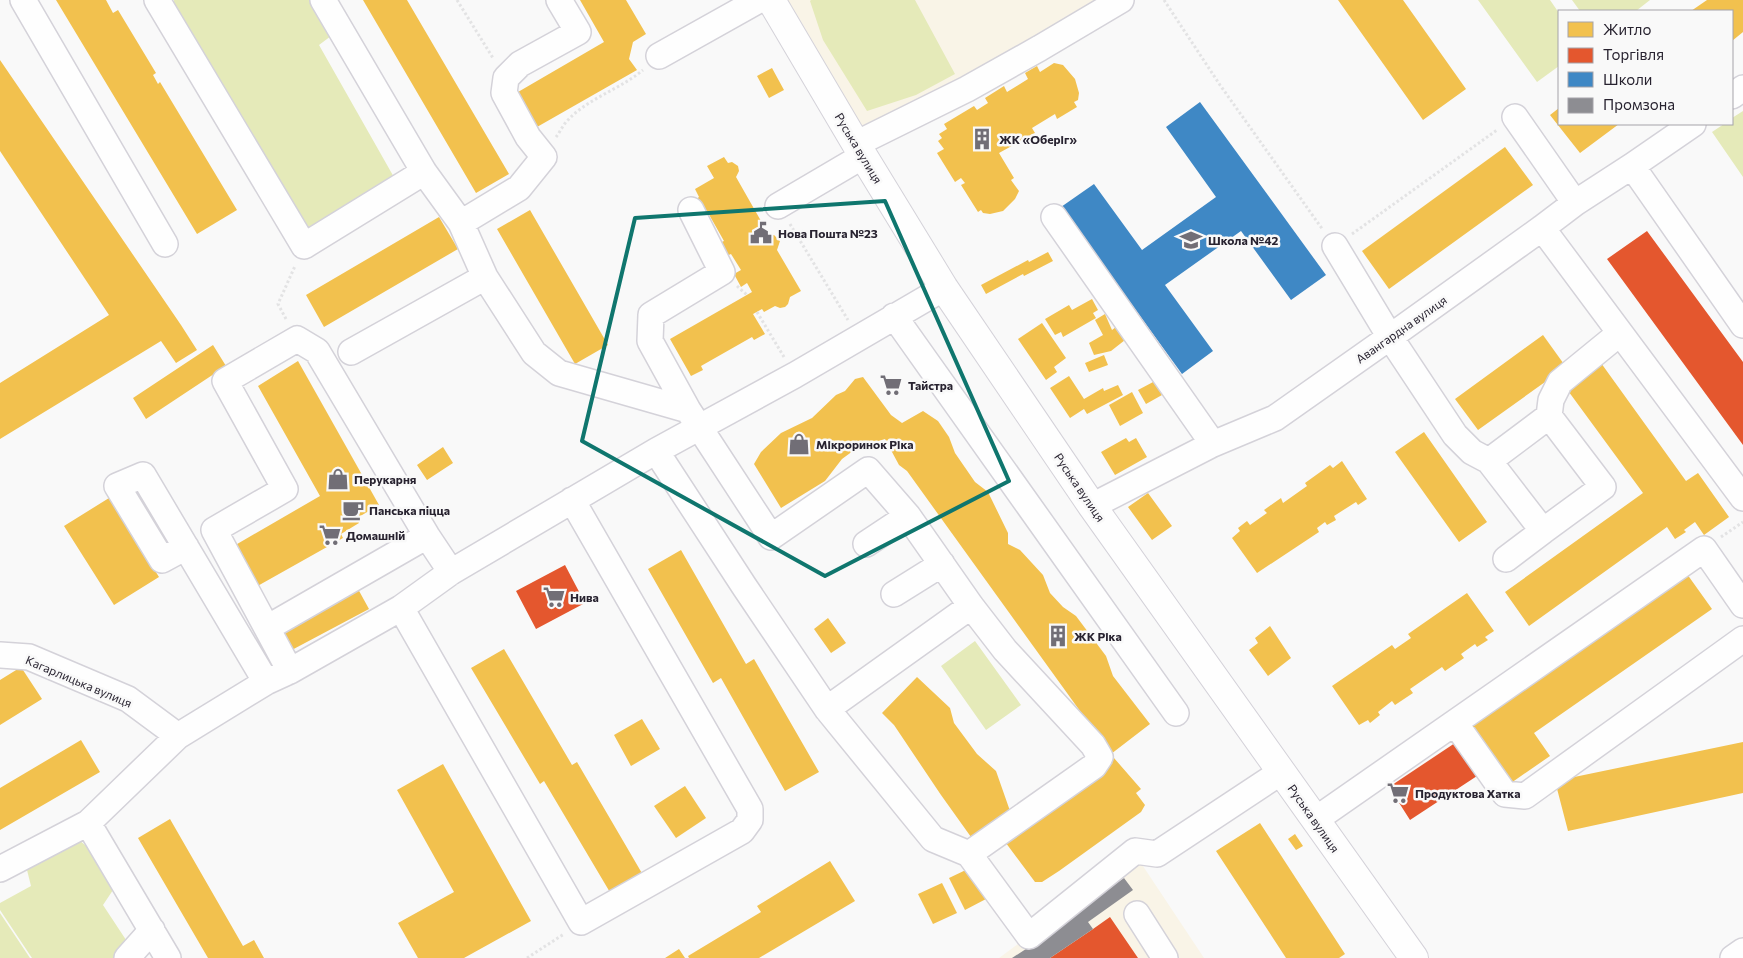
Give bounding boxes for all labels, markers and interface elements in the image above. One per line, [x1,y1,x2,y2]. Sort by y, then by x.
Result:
legend [1558,10,1733,125]
text: Житло [1603,20,1651,38]
text: Торгівля [1603,45,1664,63]
text: Школи [1603,70,1652,88]
text: Промзона [1603,95,1675,113]
street label: Руська вулиця [832,110,886,186]
building icon: ЖК «Оберіг» [969,126,995,152]
place label: ЖК «Оберіг» [999,132,1077,146]
public building icon: Нова Пошта №23 [748,220,774,246]
place label: Нова Пошта №23 [778,226,878,240]
school or university icon: Школа №42 [1178,227,1204,253]
place label: Школа №42 [1208,233,1279,247]
street label: Авангардна вулиця [1353,292,1449,366]
supermarket icon: Тайстра [878,372,904,398]
place label: Тайстра [908,378,953,392]
shop icon: Мікроринок Ріка [786,431,812,457]
place label: Мікроринок Ріка [816,437,914,451]
street label: Руська вулиця [1052,450,1108,524]
shop icon: Перукарня [325,466,351,492]
place label: Перукарня [354,472,416,486]
cafe icon: Панська пiцца [340,497,366,523]
place label: Панська пiцца [369,503,450,517]
supermarket icon: Домашній [317,522,343,548]
place label: Домашній [346,528,405,542]
supermarket icon: Нива [541,584,567,610]
place label: Нива [570,590,599,604]
building icon: ЖК Ріка [1045,623,1071,649]
place label: ЖК Ріка [1074,629,1122,643]
street label: Кагарлицька вулиця [24,652,134,710]
supermarket icon: Продуктова Хатка [1385,780,1411,806]
street label: Руська вулиця [1285,781,1343,855]
place label: Продуктова Хатка [1415,786,1520,800]

